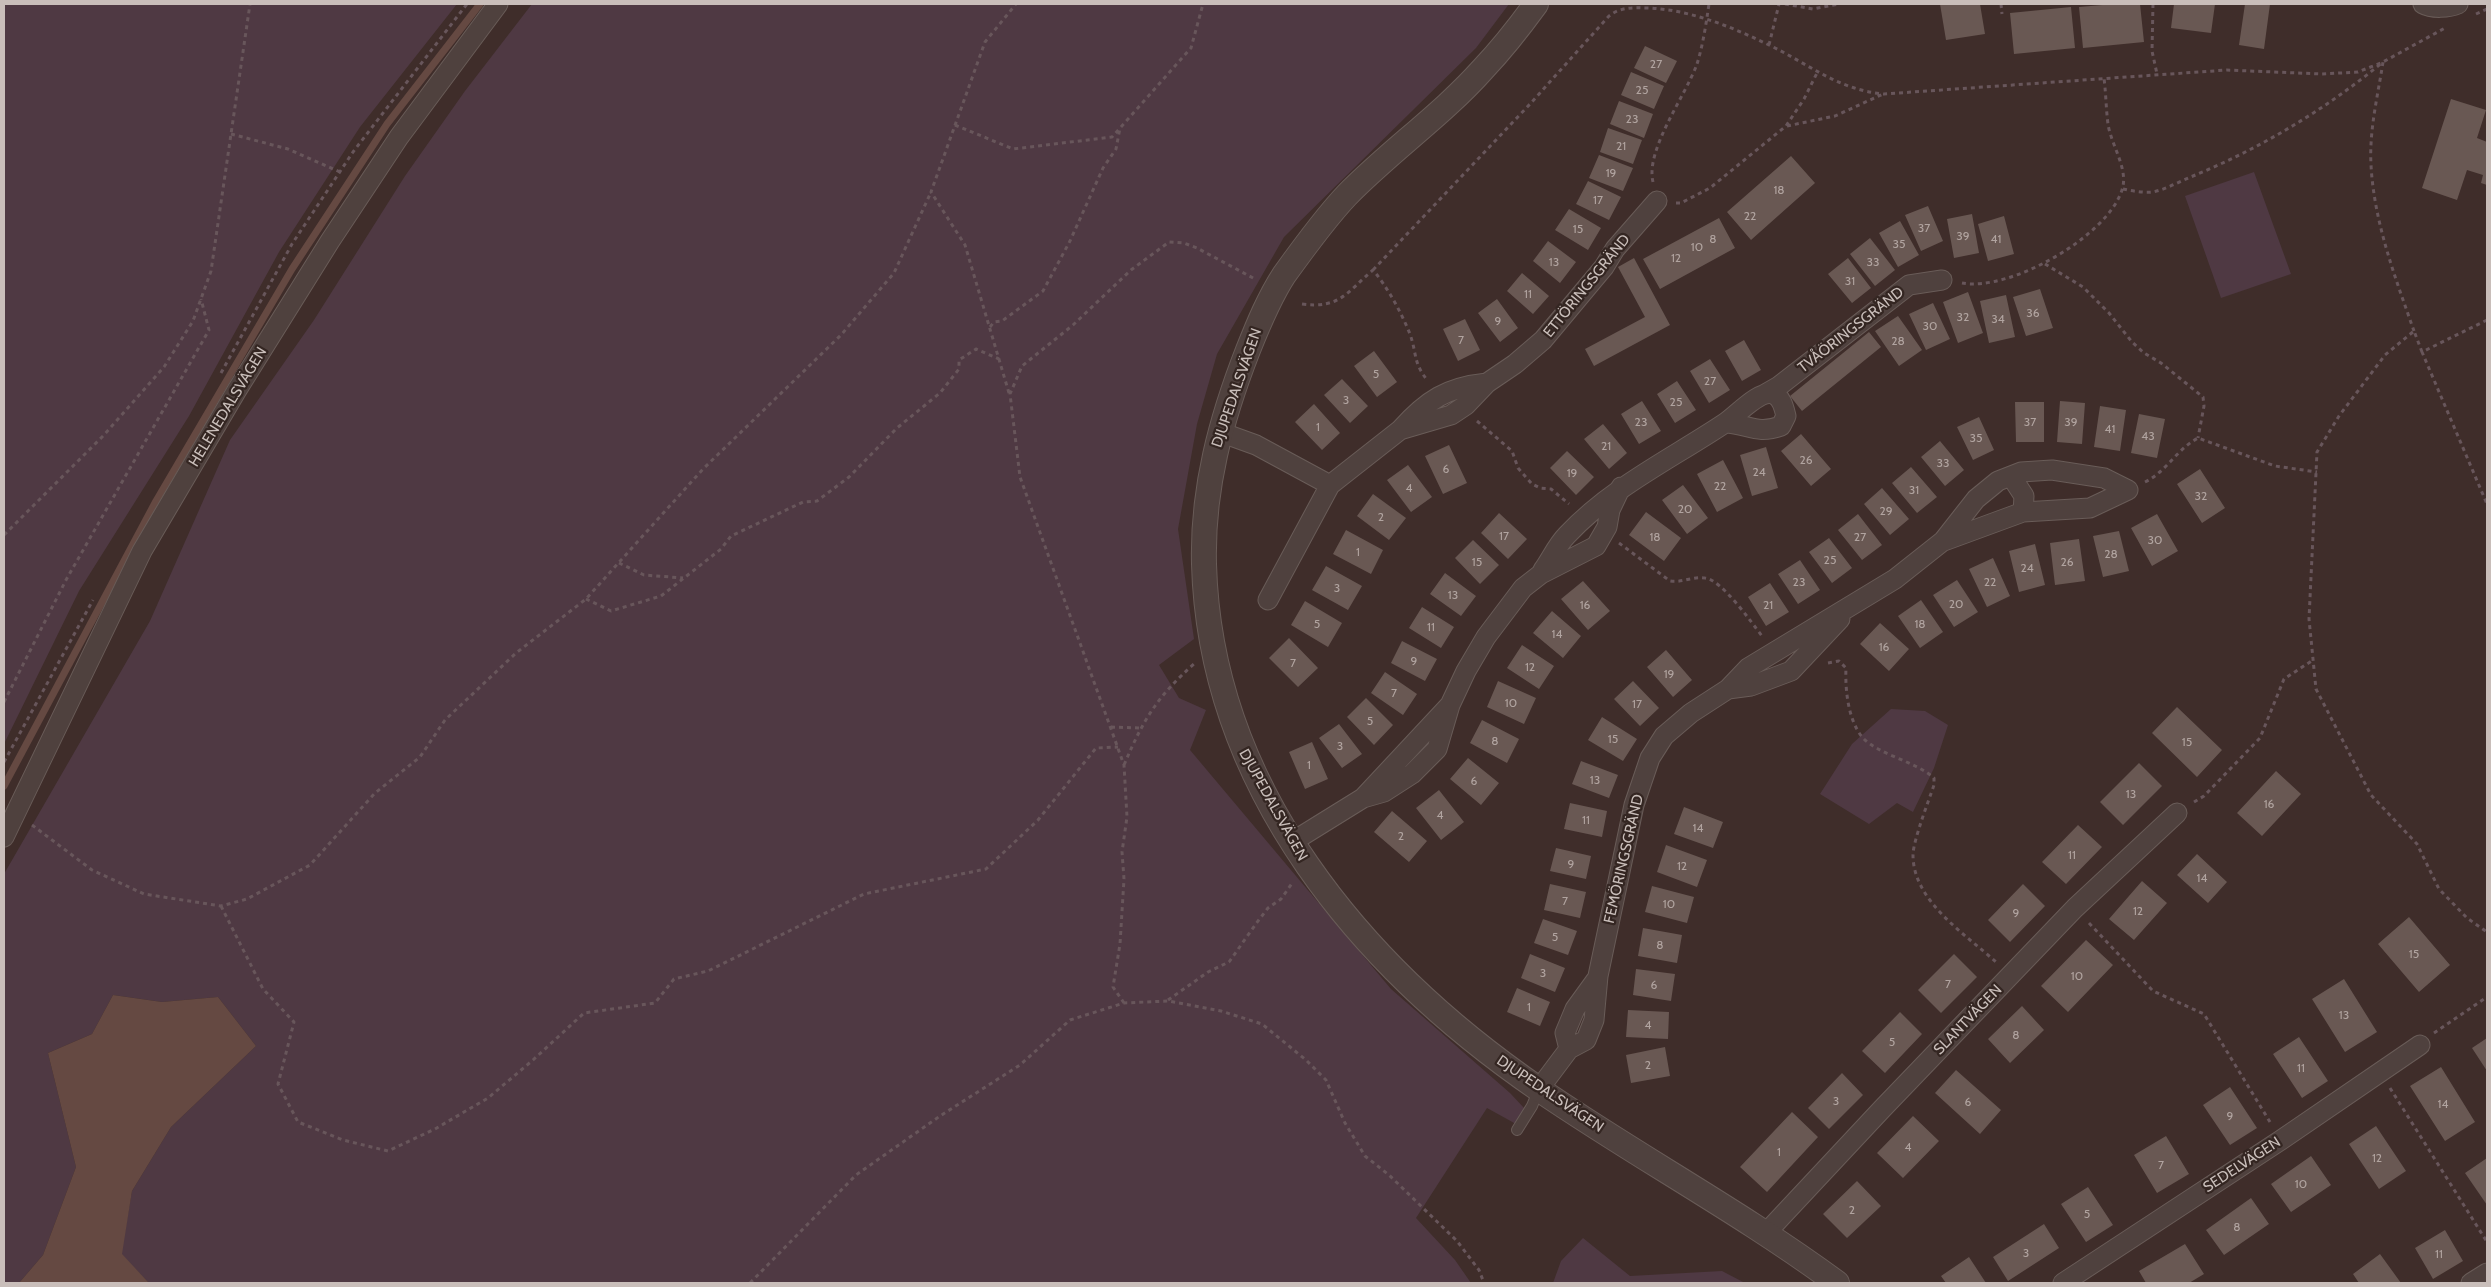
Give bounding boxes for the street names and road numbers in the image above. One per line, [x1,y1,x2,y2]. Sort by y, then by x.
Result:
street label: ETTÖRINGSGRÄND [1540,231,1634,341]
street label: TVÅÖRINGSGRÄND [1795,283,1907,377]
street label: DJUPEDALSVÄGEN [1208,326,1266,450]
street label: HELENEDALSVÄGEN [185,344,271,470]
street label: DJUPEDALSVÄGEN [1235,746,1311,864]
street label: FEMÖRINGSGRÄND [1600,793,1648,925]
street label: SLANTVÄGEN [1930,981,2006,1059]
street label: DJUPEDALSVÄGEN [1493,1052,1607,1136]
street label: SEDELVÄGEN [2200,1133,2284,1197]

